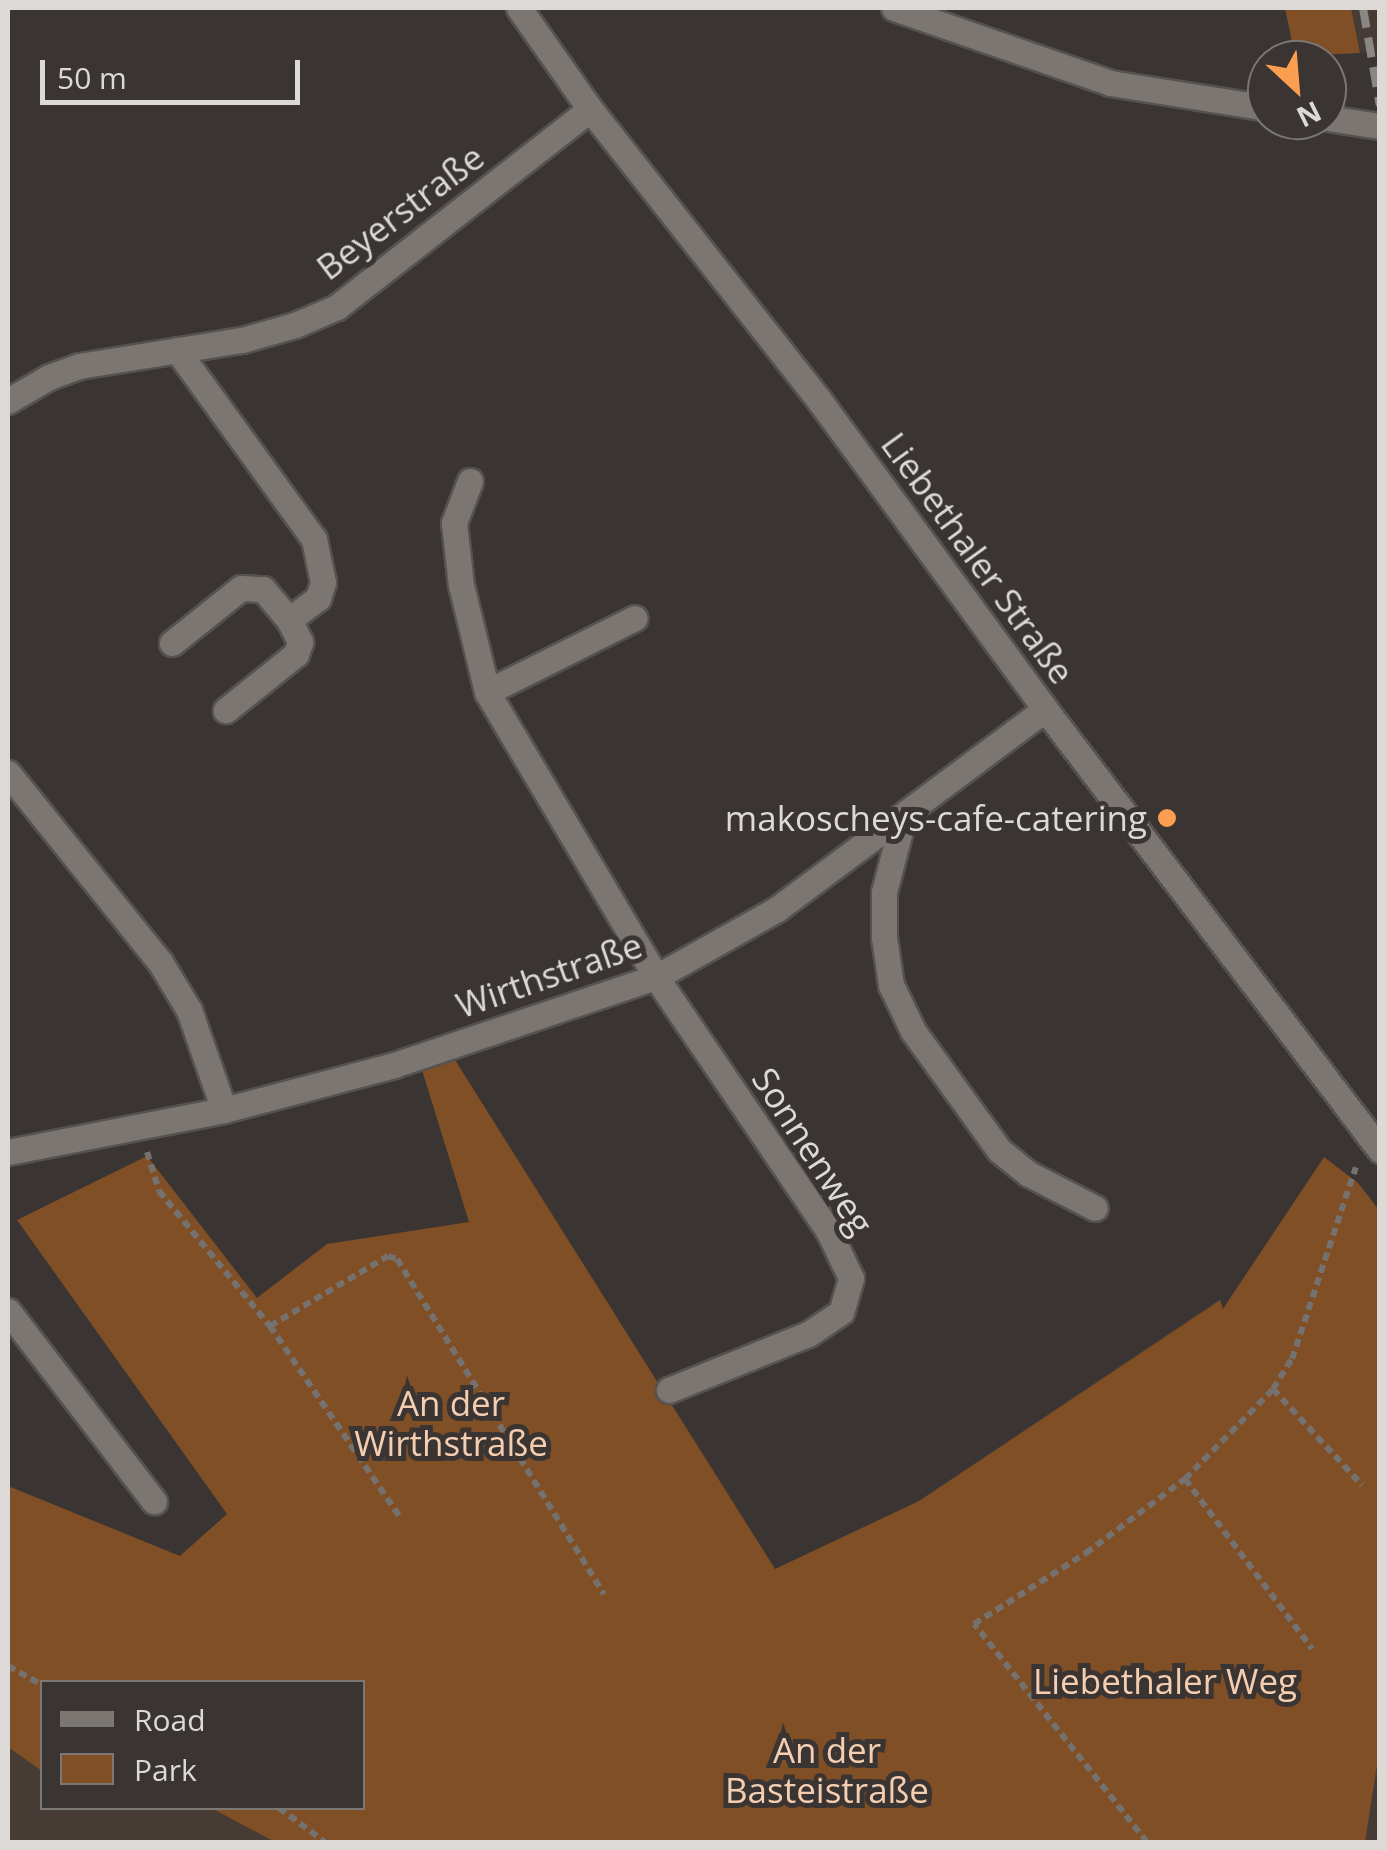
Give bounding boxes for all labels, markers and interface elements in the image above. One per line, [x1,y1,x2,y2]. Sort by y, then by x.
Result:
scale bar [45,40,305,102]
north arrow [1247,40,1347,140]
text: 50 m [57,57,127,98]
text: N [1291,93,1328,137]
street label: Beyerstraße [308,136,492,288]
street label: Liebethaler Straße [873,424,1083,692]
place label: makoscheys-cafe-catering [725,797,1147,839]
marker: makoscheys-cafe-catering [1156,807,1178,829]
street label: Wirthstraße [451,924,647,1026]
street label: Sonnenweg [744,1060,882,1242]
park label: An der Wirthstraße [354,1382,548,1464]
park label: Liebethaler Weg [1033,1660,1297,1702]
legend [40,1680,365,1810]
text: Road [134,1699,206,1740]
park label: An der Basteistraße [725,1729,929,1811]
text: Park [134,1749,197,1790]

